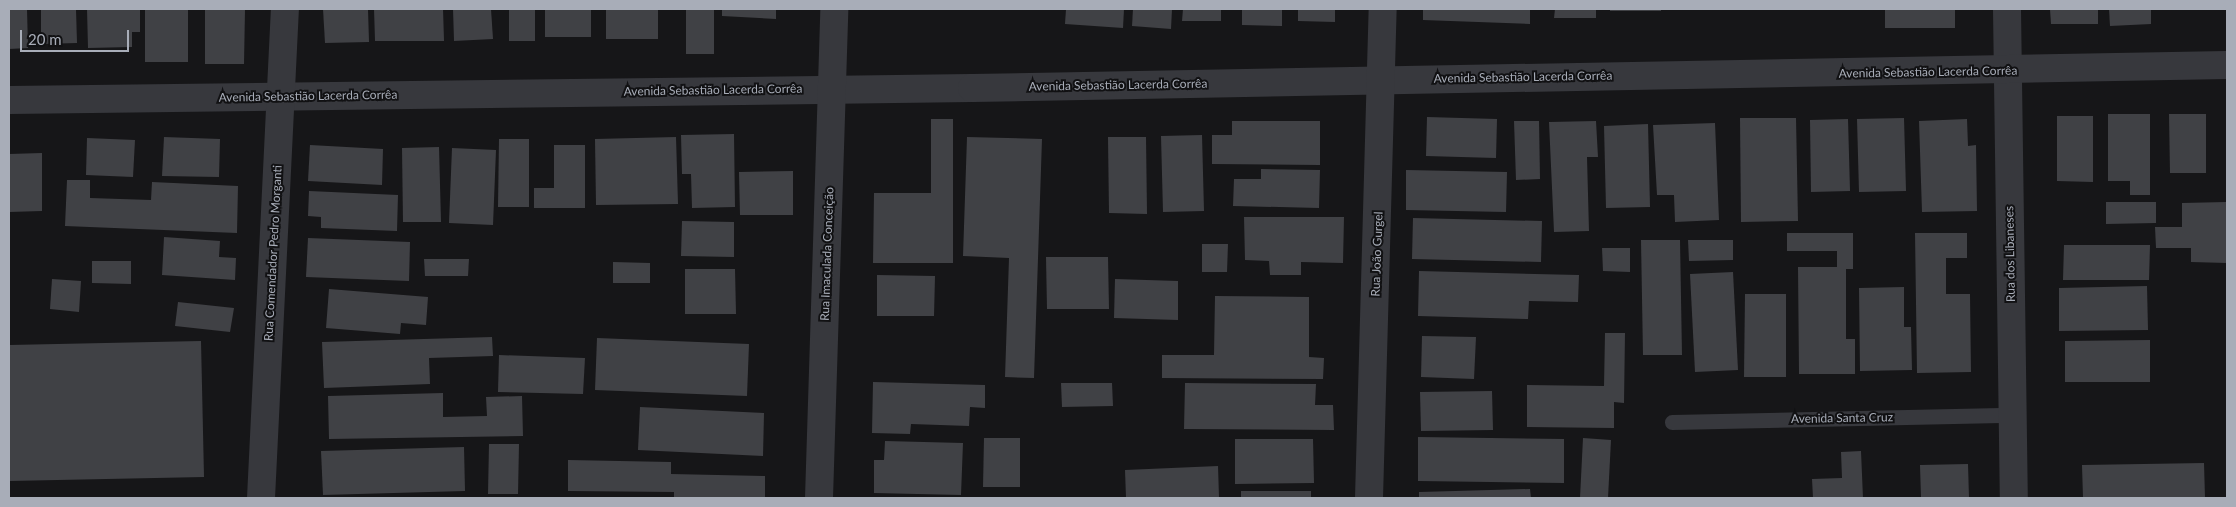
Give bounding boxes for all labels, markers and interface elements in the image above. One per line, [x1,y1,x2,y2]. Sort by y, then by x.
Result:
scale bar [22,20,131,52]
text: 20 m [28,30,62,48]
street label: Avenida Sebastião Lacerda Corrêa [1839,63,2017,81]
street label: Avenida Sebastião Lacerda Corrêa [1434,68,1612,86]
street label: Avenida Sebastião Lacerda Corrêa [1029,76,1207,94]
street label: Avenida Sebastião Lacerda Corrêa [624,81,802,99]
street label: Avenida Sebastião Lacerda Corrêa [219,87,397,105]
street label: Rua Comendador Pedro Morganti [261,165,285,341]
street label: Rua Imaculada Conceição [817,187,837,321]
street label: Rua dos Libaneses [2002,206,2018,302]
street label: Rua João Gurgel [1368,211,1386,297]
street label: Avenida Santa Cruz [1791,410,1893,426]

